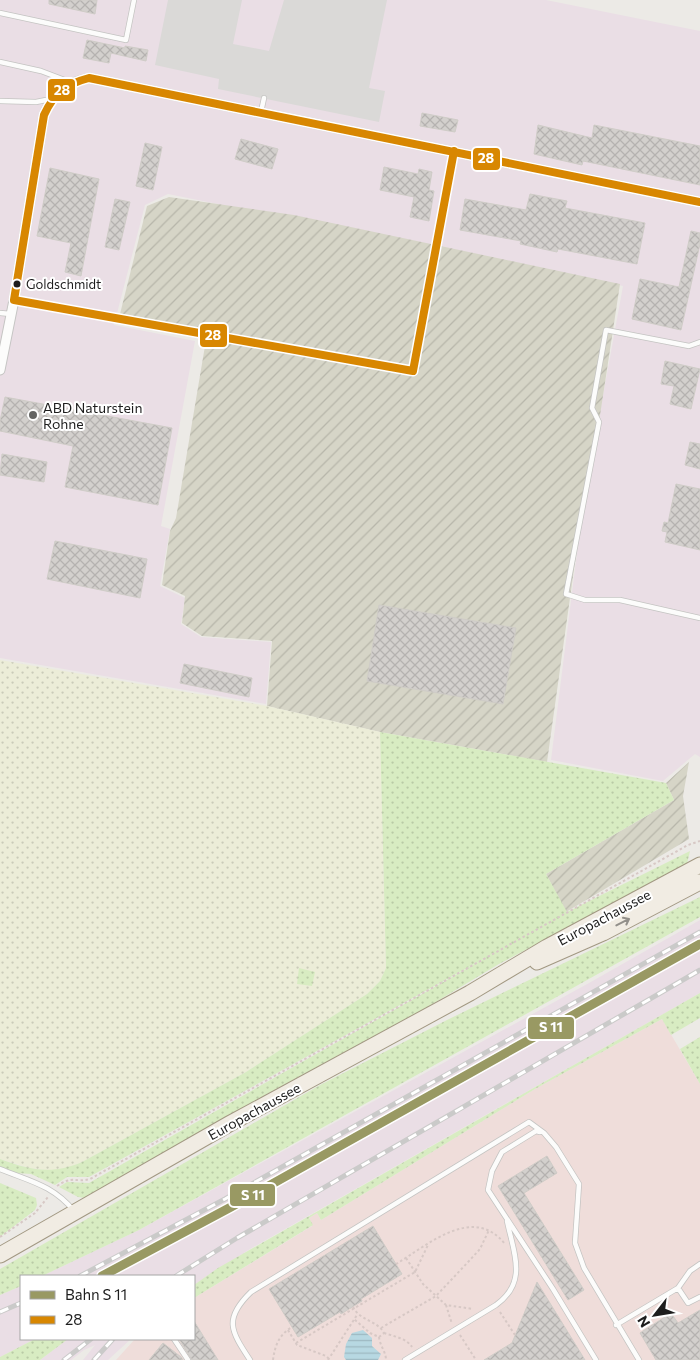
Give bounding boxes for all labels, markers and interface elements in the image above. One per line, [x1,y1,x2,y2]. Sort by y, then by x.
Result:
line badge: 28 [47,78,76,102]
text: 28 [54,81,71,98]
line badge: 28 [472,147,501,171]
text: 28 [478,149,495,166]
place label: Goldschmidt [26,276,101,292]
marker: Goldschmidt [12,279,22,289]
line badge: 28 [199,323,228,348]
text: 28 [205,326,222,343]
place label: ABD Naturstein Rohne [43,399,142,432]
marker: ABD Naturstein Rohne [27,409,39,421]
street label: Europachaussee [555,885,653,949]
one-way arrow [615,917,630,926]
line badge: S 11 [527,1016,575,1040]
text: S 11 [539,1018,563,1035]
street label: Europachaussee [205,1079,303,1143]
line badge: S 11 [229,1183,276,1207]
text: S 11 [241,1186,265,1203]
legend [20,1275,195,1340]
text: Bahn S 11 [65,1285,127,1303]
north arrow [630,1290,680,1340]
text: 28 [65,1310,82,1328]
text: N [633,1313,653,1331]

